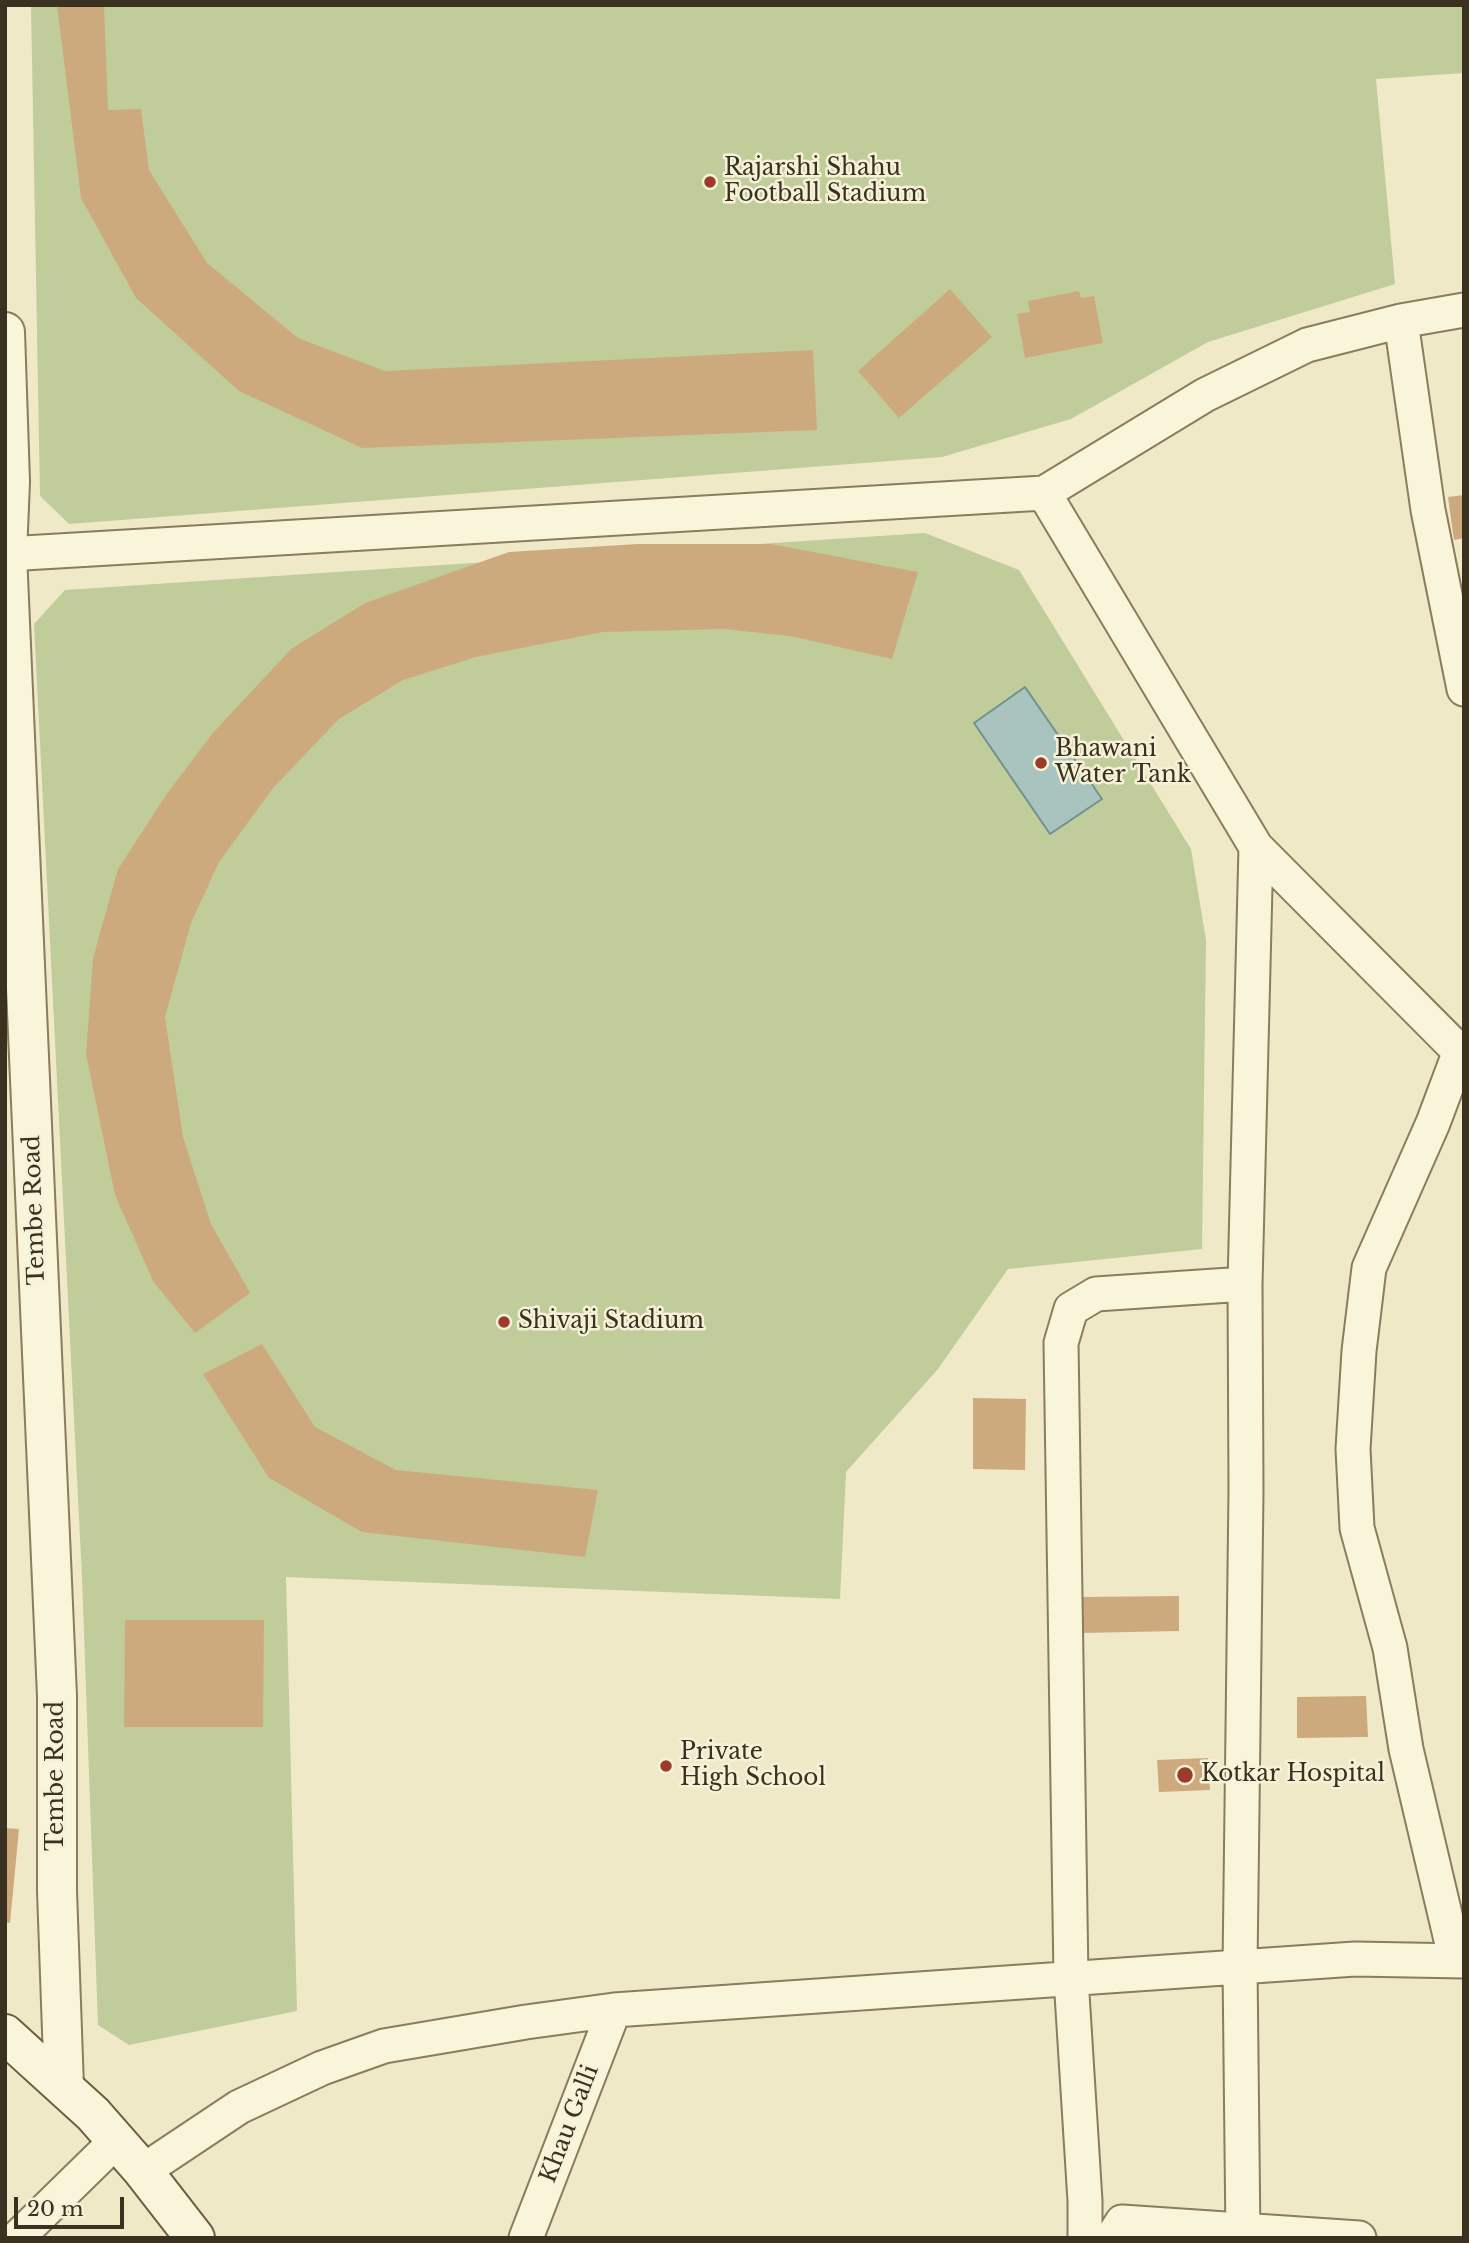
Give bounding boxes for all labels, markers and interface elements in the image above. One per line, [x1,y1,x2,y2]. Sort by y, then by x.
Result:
place label: Rajarshi Shahu Football Stadium [724,155,926,209]
marker: Rajarshi Shahu Football Stadium [702,174,718,190]
place label: Bhawani Water Tank [1055,736,1191,790]
marker: Bhawani Water Tank [1033,755,1049,771]
street label: Tembe Road [19,1135,51,1285]
place label: Shivaji Stadium [518,1308,704,1336]
marker: Shivaji Stadium [496,1314,512,1330]
street label: Tembe Road [43,1701,71,1851]
place label: Private High School [680,1739,826,1793]
marker: Private High School [658,1758,674,1774]
place label: Kotkar Hospital [1201,1761,1385,1789]
marker: Kotkar Hospital [1175,1765,1195,1785]
street label: Khau Galli [535,2061,605,2187]
scale bar [18,2184,128,2228]
text: 20 m [27,2196,84,2222]

